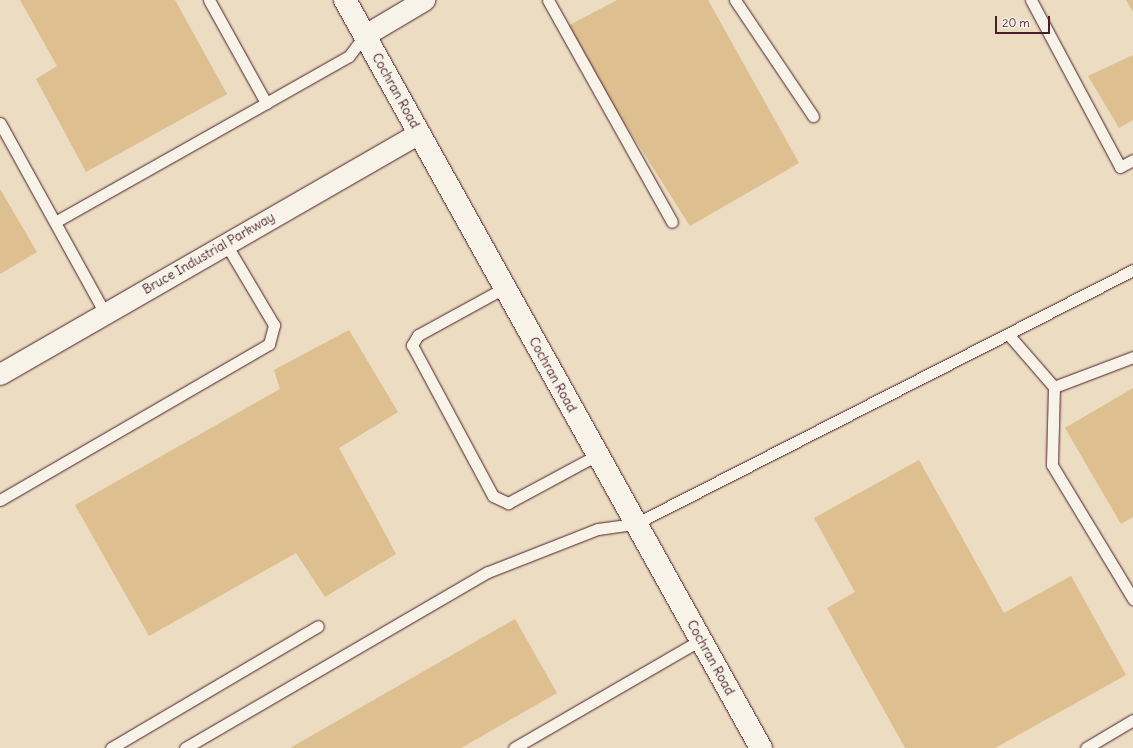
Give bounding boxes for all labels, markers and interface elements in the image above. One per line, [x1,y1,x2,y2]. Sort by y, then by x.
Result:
scale bar [997,8,1052,34]
text: 20 m [1002,15,1030,30]
street label: Cochran Road [368,51,422,131]
street label: Bruce Industrial Parkway [140,210,278,298]
street label: Cochran Road [525,335,579,415]
street label: Cochran Road [683,618,737,698]

